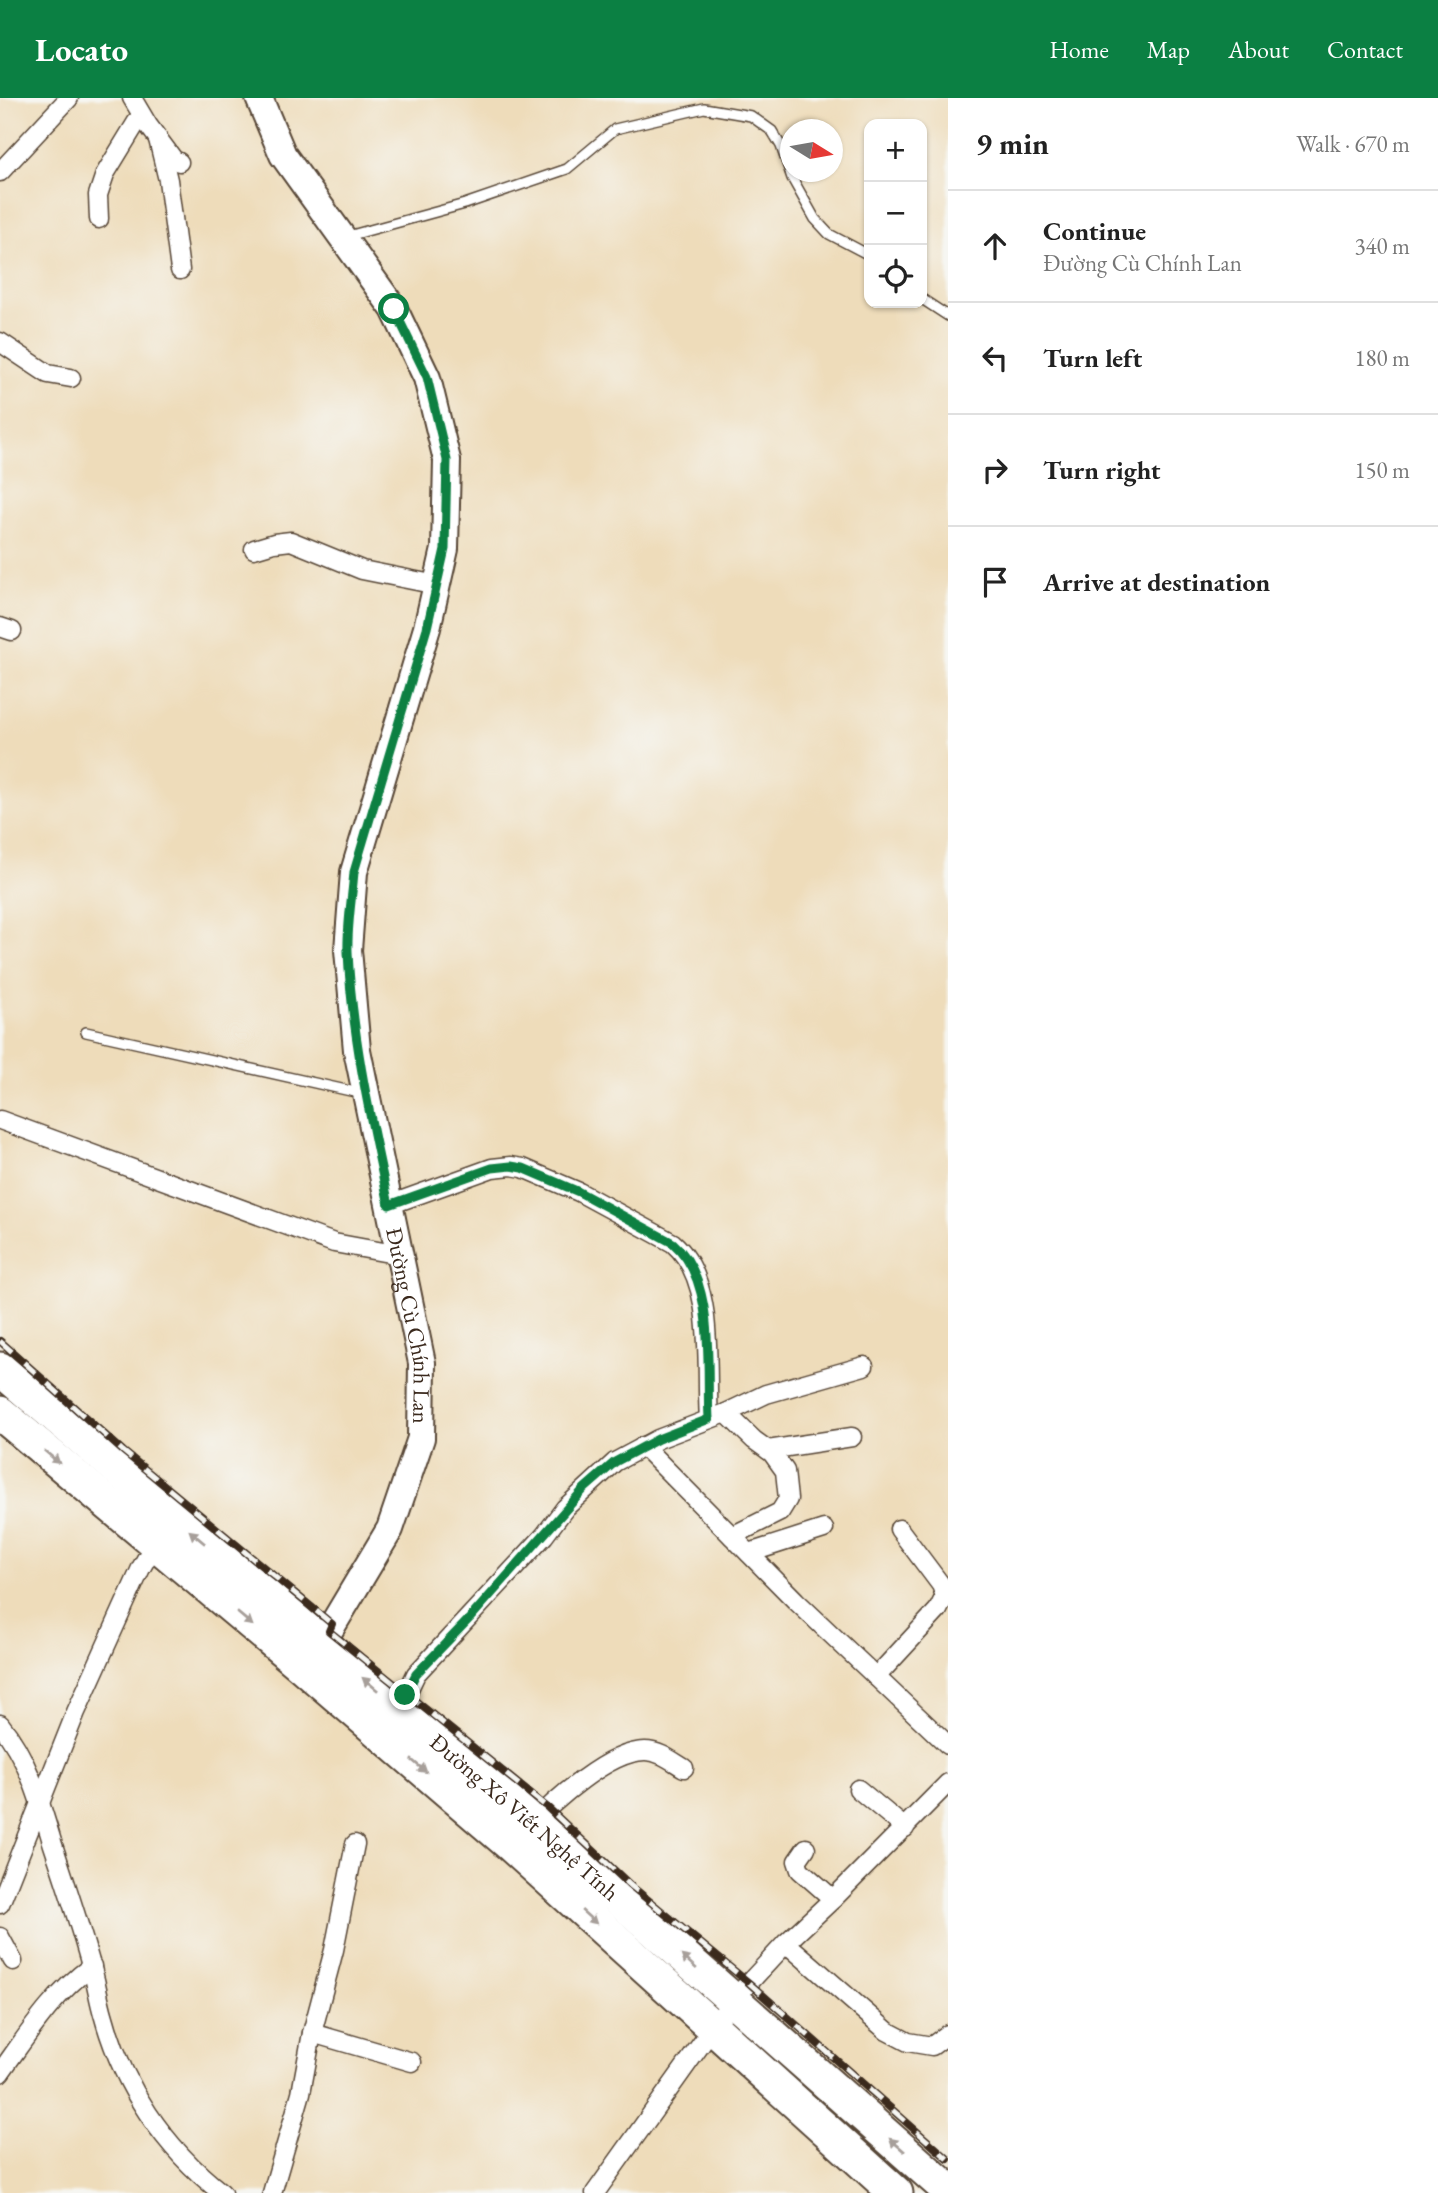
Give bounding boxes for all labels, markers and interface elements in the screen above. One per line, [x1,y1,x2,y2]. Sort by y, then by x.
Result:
text: Locato [35,28,128,71]
text: Home [1049,34,1109,65]
text: Map [1147,34,1190,65]
text: About [1228,34,1289,65]
text: Contact [1327,34,1403,65]
north arrow [780,119,843,182]
map controls [864,119,927,308]
button: + [864,119,927,182]
text: 9 min [976,124,1049,163]
text: Walk · 670 m [1296,129,1410,159]
button: − [864,182,927,245]
text: Continue [1043,214,1146,248]
icon: ahead [976,227,1014,265]
text: 340 m [1354,231,1410,261]
button: locate [864,245,927,308]
text: Đường Cù Chính Lan [1043,248,1242,278]
route start [378,293,409,324]
icon: left [976,339,1014,377]
text: Turn left [1043,341,1142,375]
text: 180 m [1354,343,1410,373]
icon: right [976,451,1014,489]
text: Turn right [1043,453,1161,487]
text: 150 m [1354,455,1410,485]
icon: arrive [976,563,1014,601]
text: Arrive at destination [1043,565,1270,599]
street label: Đường Cù Chính Lan [379,1225,437,1424]
one-way arrow [44,1449,61,1464]
one-way arrow [188,1530,205,1545]
one-way arrow [237,1611,254,1626]
one-way arrow [361,1676,379,1692]
route end [389,1679,420,1710]
street label: Đường Xô Viết Nghệ Tĩnh [424,1727,626,1907]
one-way arrow [410,1758,427,1773]
one-way arrow [580,1908,597,1924]
one-way arrow [680,1954,698,1970]
one-way arrow [888,2137,906,2153]

